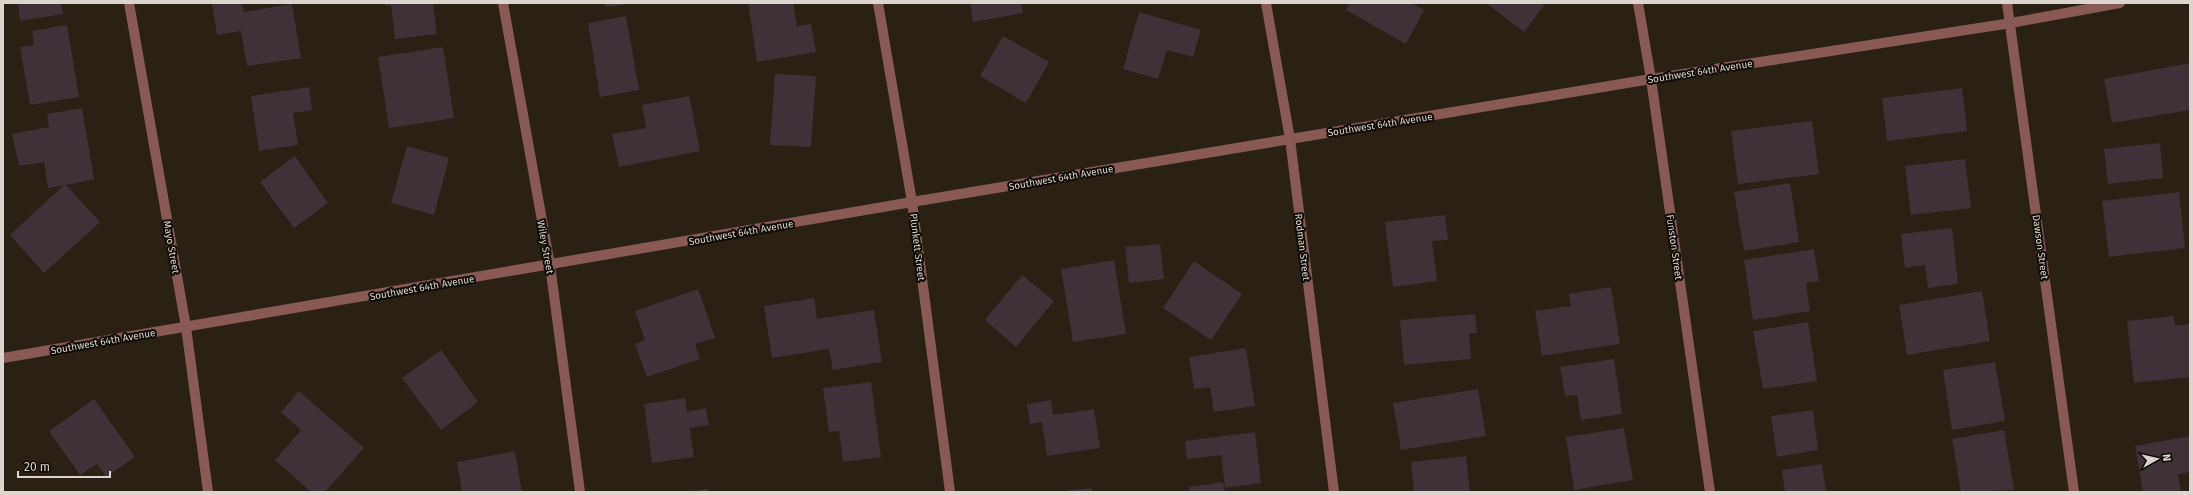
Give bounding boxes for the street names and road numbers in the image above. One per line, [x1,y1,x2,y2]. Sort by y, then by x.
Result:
street label: Southwest 64th Avenue [1647,58,1753,86]
street label: Southwest 64th Avenue [1327,111,1433,139]
street label: Southwest 64th Avenue [1008,163,1114,193]
street label: Plunkett Street [907,213,927,282]
street label: Rodman Street [1292,213,1312,282]
street label: Funston Street [1663,214,1685,281]
street label: Dawson Street [2030,214,2051,281]
street label: Southwest 64th Avenue [688,218,794,248]
street label: Mayo Street [160,220,182,275]
street label: Wiley Street [534,220,556,275]
street label: Southwest 64th Avenue [369,273,475,303]
street label: Southwest 64th Avenue [50,327,156,357]

